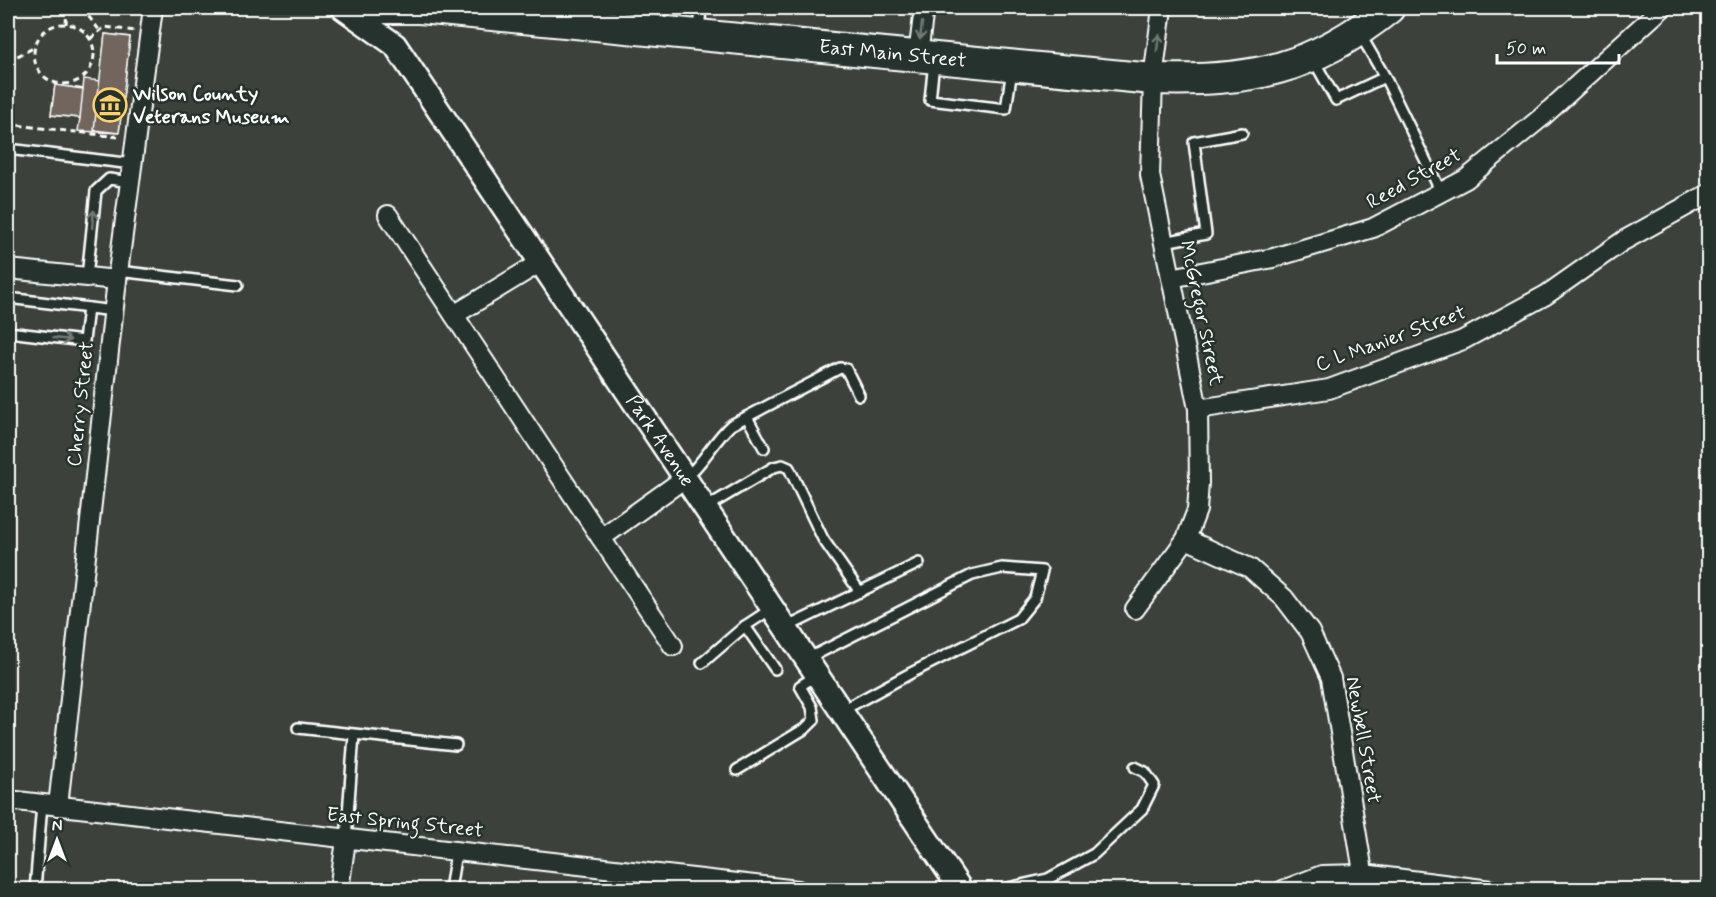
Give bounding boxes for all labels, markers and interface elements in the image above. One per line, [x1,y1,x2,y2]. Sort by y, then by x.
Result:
one-way arrow [915,21,926,41]
scale bar [1497,27,1618,65]
street label: East Main Street [818,33,968,74]
one-way arrow [1152,34,1163,54]
text: 50 m [1506,37,1546,61]
place label: Wilson County Veterans Museum [132,81,290,131]
museum icon: Wilson County Veterans Museum [92,87,128,123]
street label: Reed Street [1362,142,1466,216]
one-way arrow [87,209,98,229]
street label: McGregor Street [1171,238,1230,389]
street label: C L Manier Street [1312,299,1470,379]
one-way arrow [52,333,72,344]
street label: Cherry Street [61,340,101,468]
street label: Park Avenue [619,389,701,492]
street label: Newbell Street [1339,674,1387,806]
street label: East Spring Street [325,801,485,847]
north arrow [27,810,87,870]
text: N [52,816,62,837]

